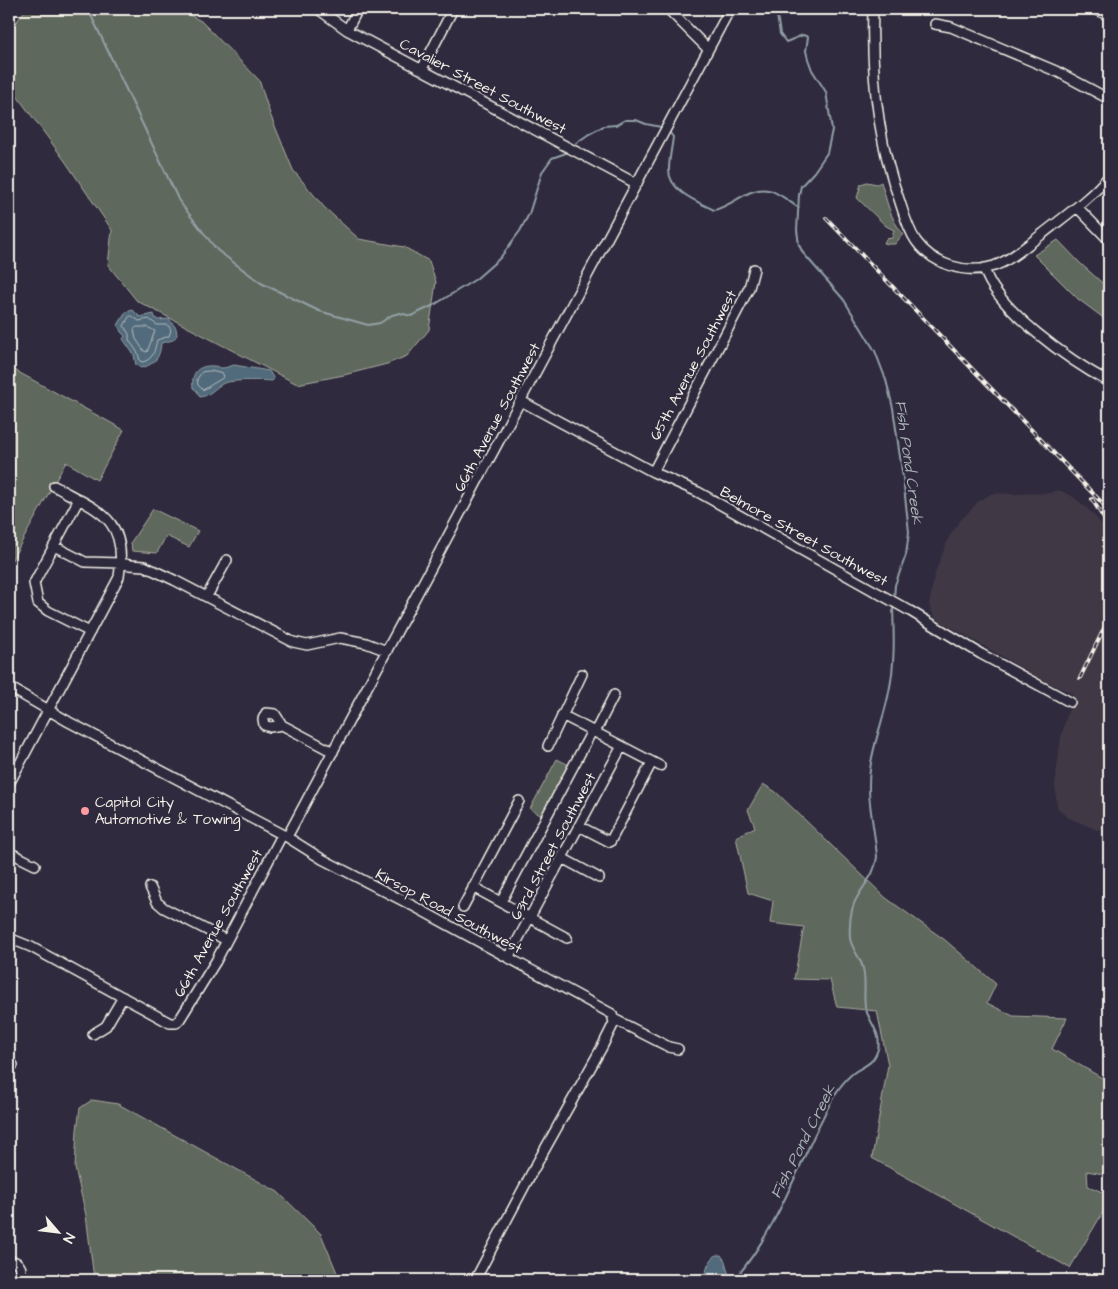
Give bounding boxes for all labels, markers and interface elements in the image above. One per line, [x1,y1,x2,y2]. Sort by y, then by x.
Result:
street label: Cavalier Street Southwest [396,34,570,139]
street label: 65th Avenue Southwest [645,286,742,444]
street label: 66th Avenue Southwest [449,339,546,495]
water label: Fish Pond Creek [889,399,929,527]
street label: Belmore Street Southwest [716,481,891,591]
street label: 63rd Street Southwest [506,769,601,924]
place label: Capitol City Automotive & Towing [95,792,241,831]
marker: Capitol City Automotive & Towing [79,805,91,817]
street label: 66th Avenue Southwest [169,846,268,1001]
street label: Kirsop Road Southwest [372,864,526,959]
water label: Fish Pond Creek [765,1080,842,1202]
north arrow [32,1206,82,1256]
text: N [58,1229,79,1246]

